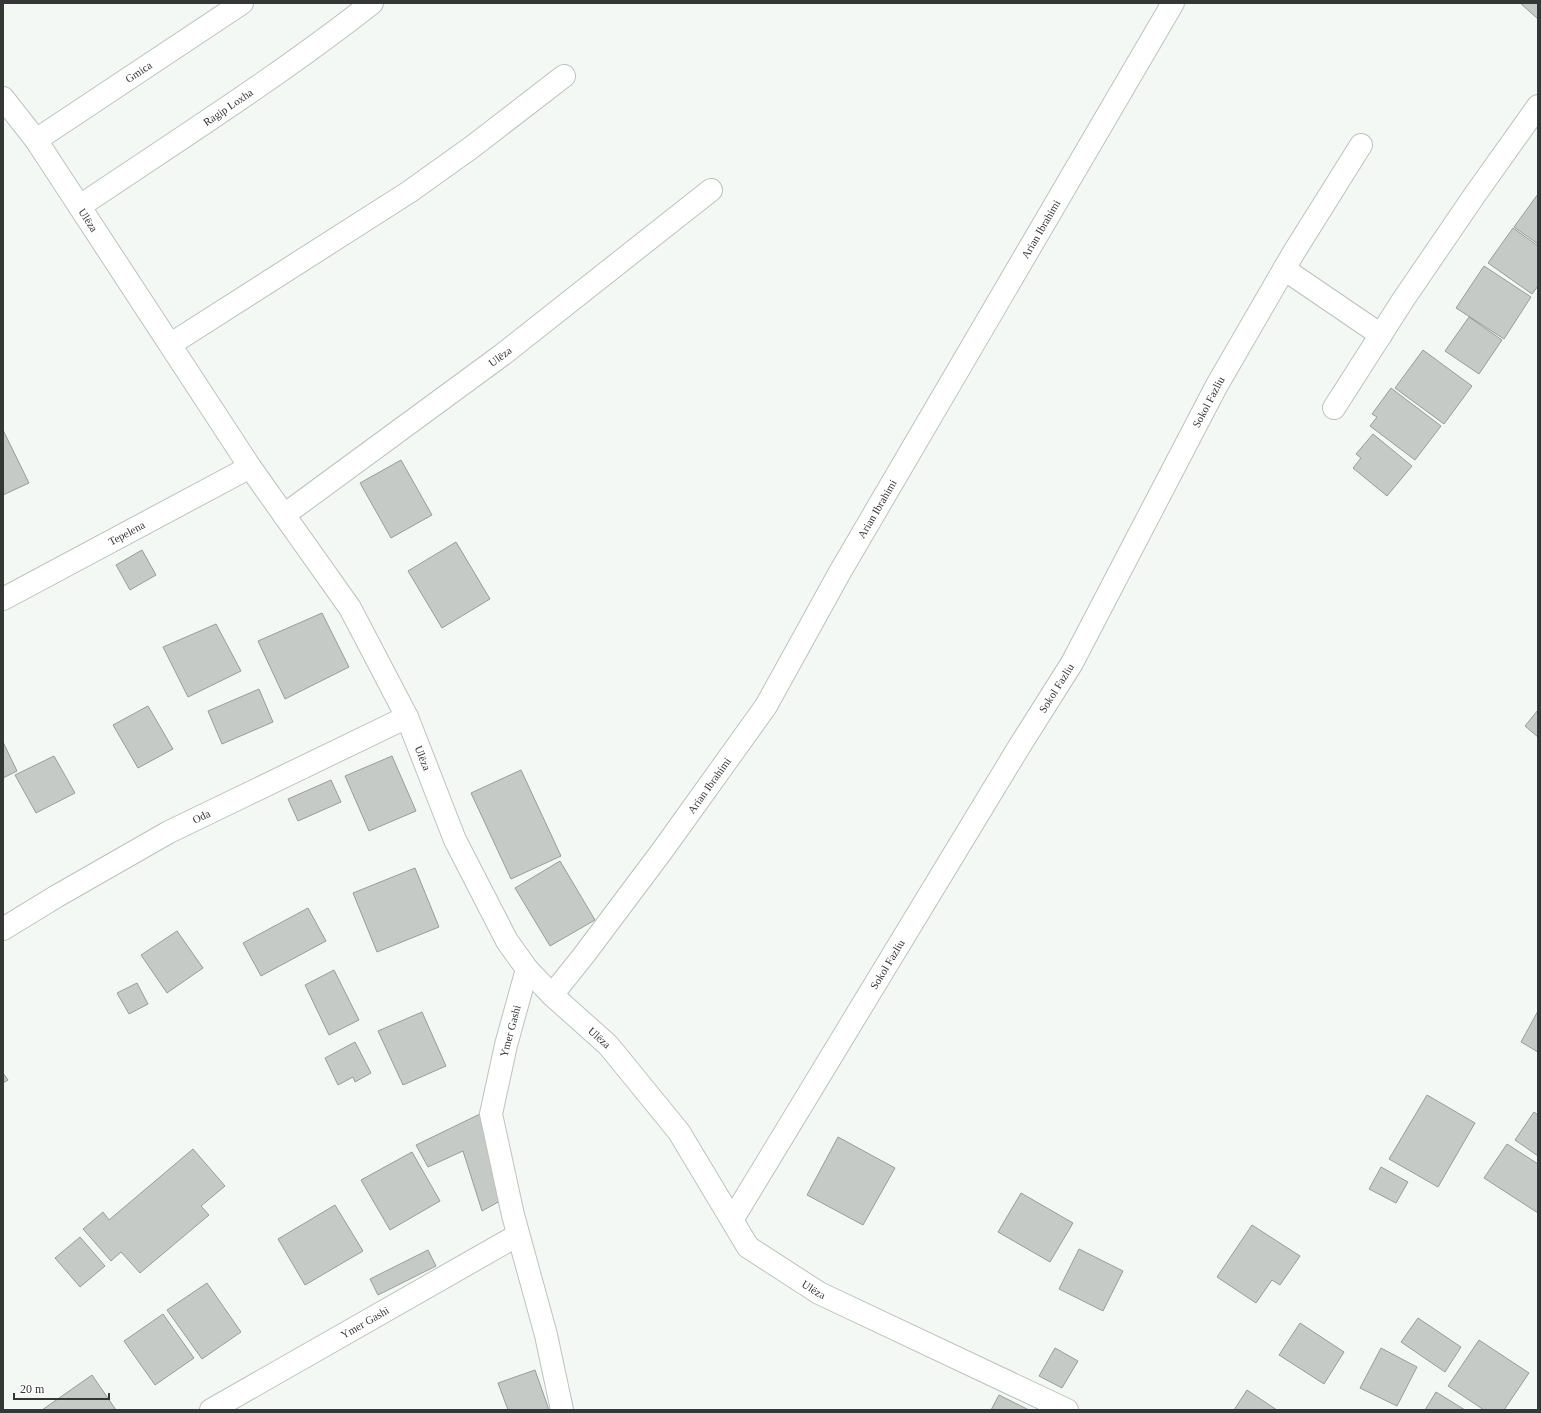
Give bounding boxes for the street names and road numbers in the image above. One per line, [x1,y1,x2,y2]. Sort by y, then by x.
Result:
street label: Gmica [123,59,154,85]
street label: Ragip Loxha [201,86,255,128]
street label: Arian Ibrahimi [1019,198,1062,261]
street label: Ulëza [76,206,100,234]
street label: Ulëza [486,344,514,369]
street label: Sokol Fazliu [1190,374,1227,430]
street label: Arian Ibrahimi [855,477,899,540]
street label: Tepelena [106,518,147,548]
street label: Sokol Fazliu [1036,661,1076,715]
street label: Ulëza [413,744,433,772]
street label: Arian Ibrahimi [685,755,733,816]
street label: Oda [190,807,212,826]
street label: Sokol Fazliu [867,937,907,991]
street label: Ymer Gashi [497,1004,523,1058]
street label: Ulëza [586,1024,613,1051]
street label: Ulëza [800,1278,828,1301]
street label: Ymer Gashi [339,1304,391,1341]

